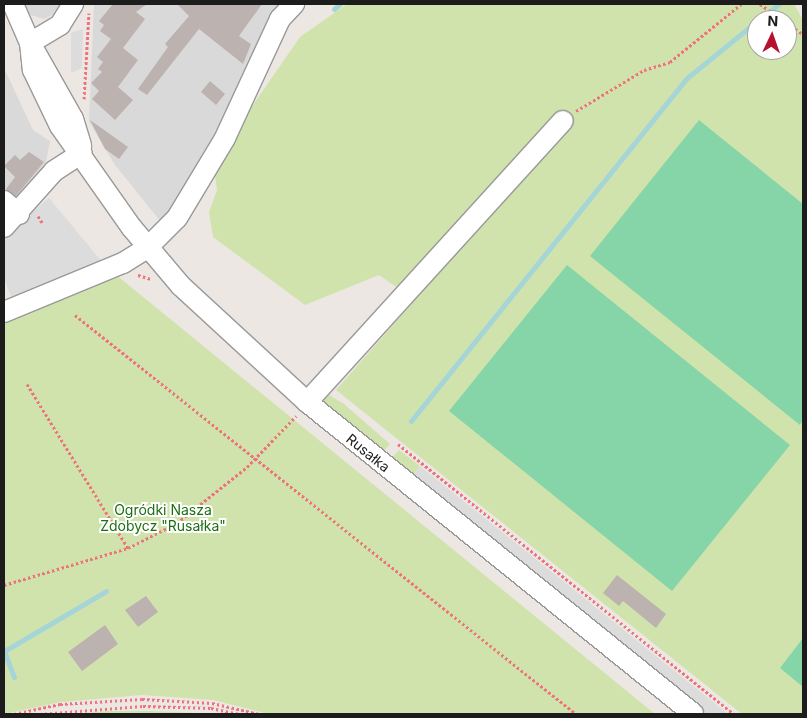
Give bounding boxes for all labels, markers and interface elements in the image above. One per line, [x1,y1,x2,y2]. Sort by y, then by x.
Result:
north arrow [747,10,797,60]
text: N [767,12,779,29]
street label: Rusałka [343,430,393,476]
park label: Ogródki Nasza Zdobycz "Rusałka" [100,502,226,534]

